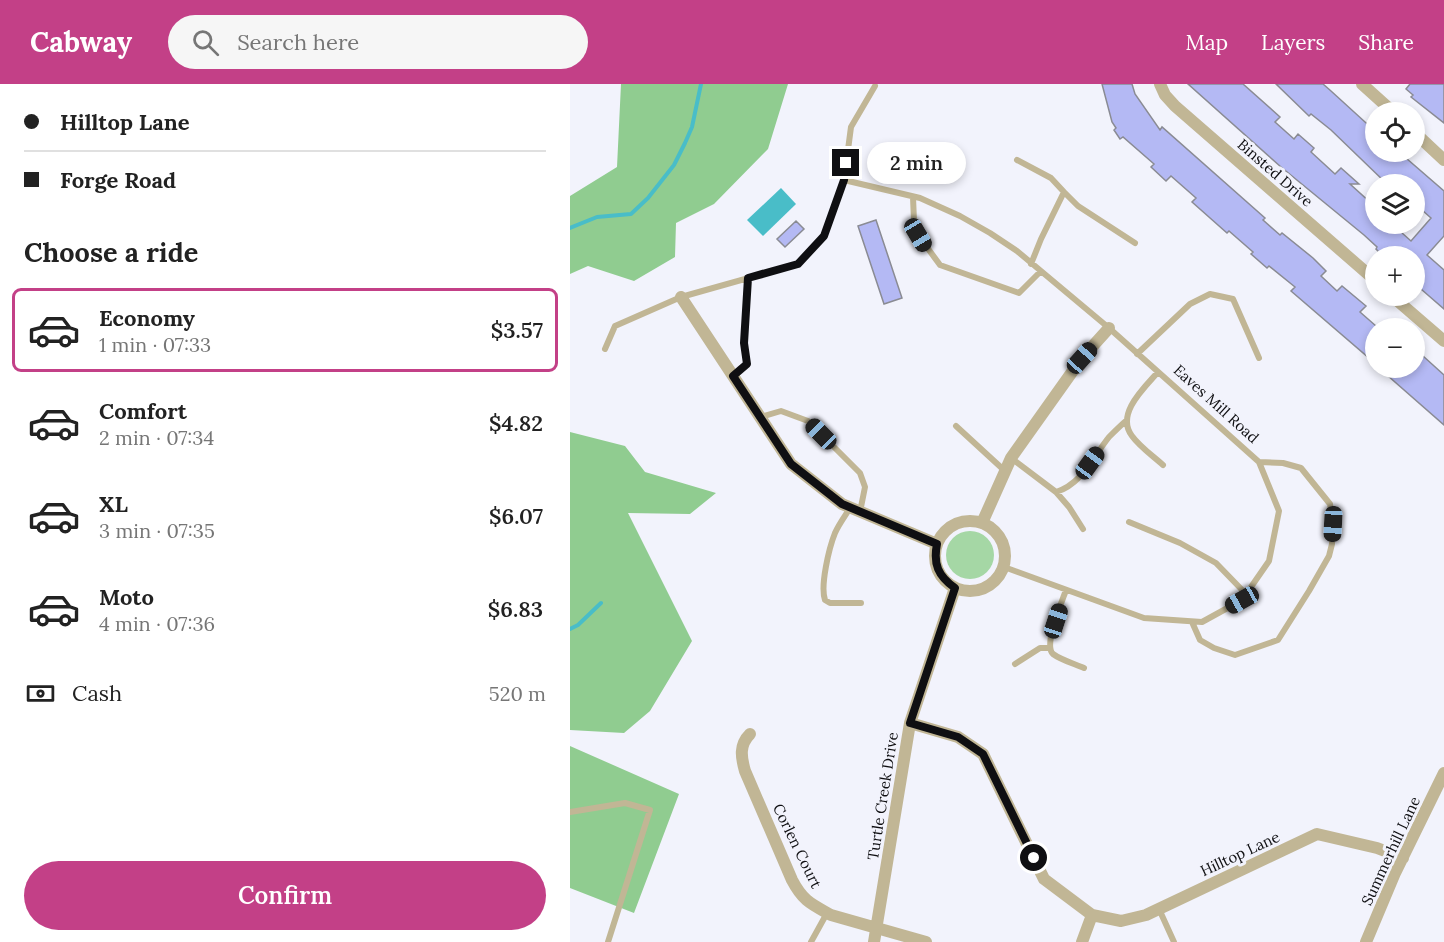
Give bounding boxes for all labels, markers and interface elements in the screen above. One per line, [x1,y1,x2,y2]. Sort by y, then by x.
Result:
search box [168,15,588,69]
text: Cabway [30,24,132,60]
icon: search [189,26,222,59]
text: Search here [237,28,359,56]
text: Map [1185,29,1228,56]
text: Layers [1261,29,1325,56]
text: Share [1358,29,1414,56]
map controls [1365,102,1425,378]
button: locate [1365,102,1425,162]
text: Hilltop Lane [60,108,190,136]
street label: Binsted Drive [1234,135,1317,211]
callout: 2 min [867,142,966,184]
route end [832,149,859,176]
text: 2 min [890,150,943,175]
text: Forge Road [60,166,176,194]
button: layers [1365,174,1425,234]
car [901,215,935,255]
text: Choose a ride [24,235,198,269]
button: + [1365,246,1425,306]
icon: car [27,303,81,357]
text: Economy [99,304,195,332]
text: $3.57 [491,316,543,344]
button: − [1365,318,1425,378]
text: 1 min · 07:33 [99,332,211,357]
car [1063,339,1101,377]
street label: Eaves Mill Road [1170,360,1263,447]
icon: car [27,396,81,450]
text: Comfort [99,397,187,425]
text: $4.82 [489,409,543,437]
car [802,415,840,453]
text: 2 min · 07:34 [99,425,214,450]
car [1072,443,1108,483]
icon: car [27,489,81,543]
text: XL [99,490,128,518]
text: $6.07 [489,502,543,530]
car [1323,506,1343,542]
text: 3 min · 07:35 [99,518,215,543]
icon: car [27,582,81,636]
text: Moto [99,583,154,611]
car [1222,583,1262,617]
text: $6.83 [488,595,543,623]
car [1042,601,1070,641]
text: 4 min · 07:36 [99,611,215,636]
icon: cash [24,677,57,710]
text: Cash [72,679,122,707]
text: 520 m [489,681,546,706]
street label: Turtle Creek Drive [863,730,902,861]
street label: Summerhill Lane [1357,793,1424,908]
street label: Corlen Court [769,800,826,891]
street label: Hilltop Lane [1197,827,1283,880]
route start [1020,844,1047,871]
button: Confirm [24,861,546,930]

